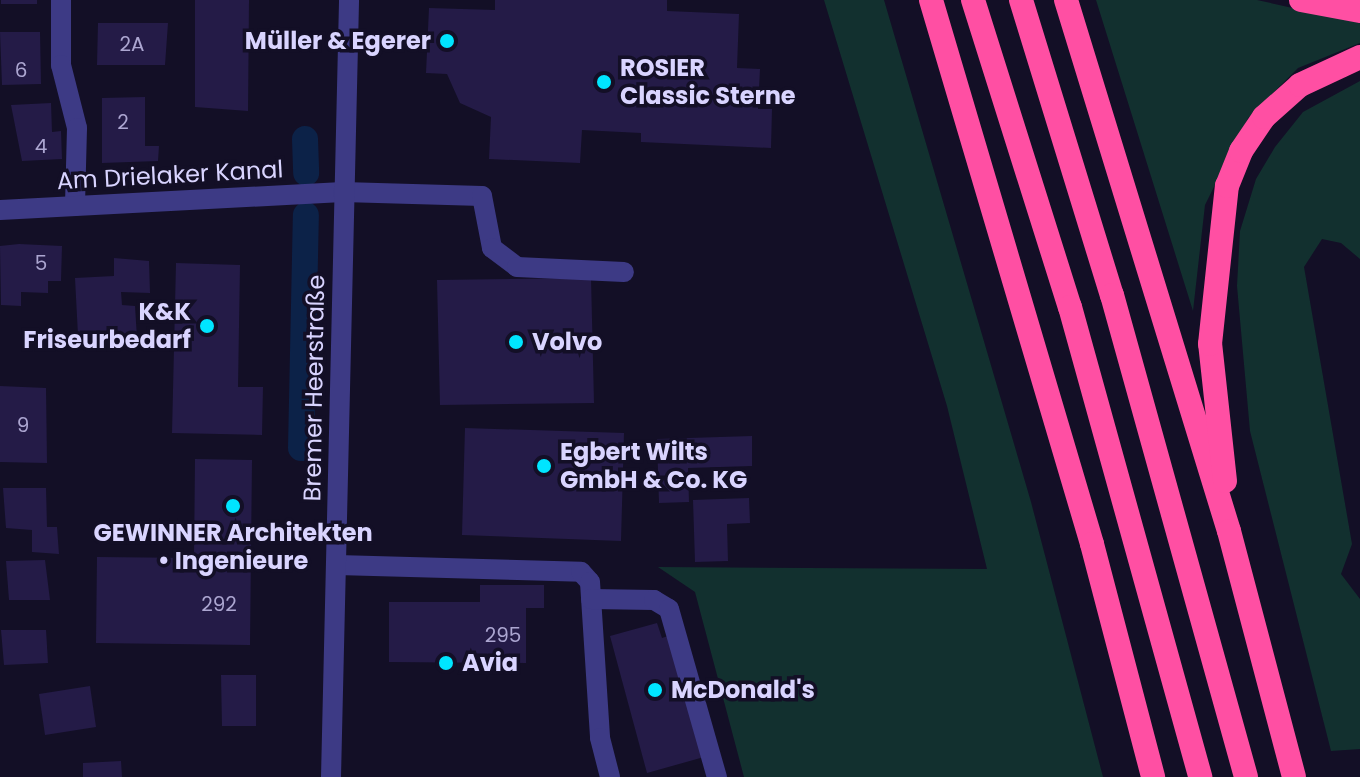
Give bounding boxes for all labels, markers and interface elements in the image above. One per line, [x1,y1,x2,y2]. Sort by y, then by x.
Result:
place label: Müller & Egerer [245,27,431,55]
house number: 2A [120,32,144,56]
marker: Müller & Egerer [438,32,456,50]
place label: ROSIER Classic Sterne [620,54,796,110]
house number: 6 [15,58,27,82]
marker: ROSIER Classic Sterne [595,73,613,91]
house number: 2 [117,110,129,134]
house number: 4 [35,134,47,158]
street label: Am Drielaker Kanal [56,155,284,195]
house number: 5 [35,251,47,275]
street label: Bremer Heerstraße [298,275,330,501]
place label: K&K Friseurbedarf [23,298,191,354]
marker: K&K Friseurbedarf [198,317,216,335]
place label: Volvo [532,328,602,356]
marker: Volvo [507,333,525,351]
house number: 9 [17,413,29,437]
place label: Egbert Wilts GmbH & Co. KG [560,438,747,494]
marker: Egbert Wilts GmbH & Co. KG [535,457,553,475]
marker: GEWINNER Architekten • Ingenieure [224,497,242,515]
place label: GEWINNER Architekten • Ingenieure [93,519,373,575]
house number: 292 [201,592,237,616]
house number: 295 [485,623,521,647]
place label: Avia [462,649,518,677]
marker: Avia [437,654,455,672]
place label: McDonald's [671,676,815,704]
marker: McDonald's [646,681,664,699]

